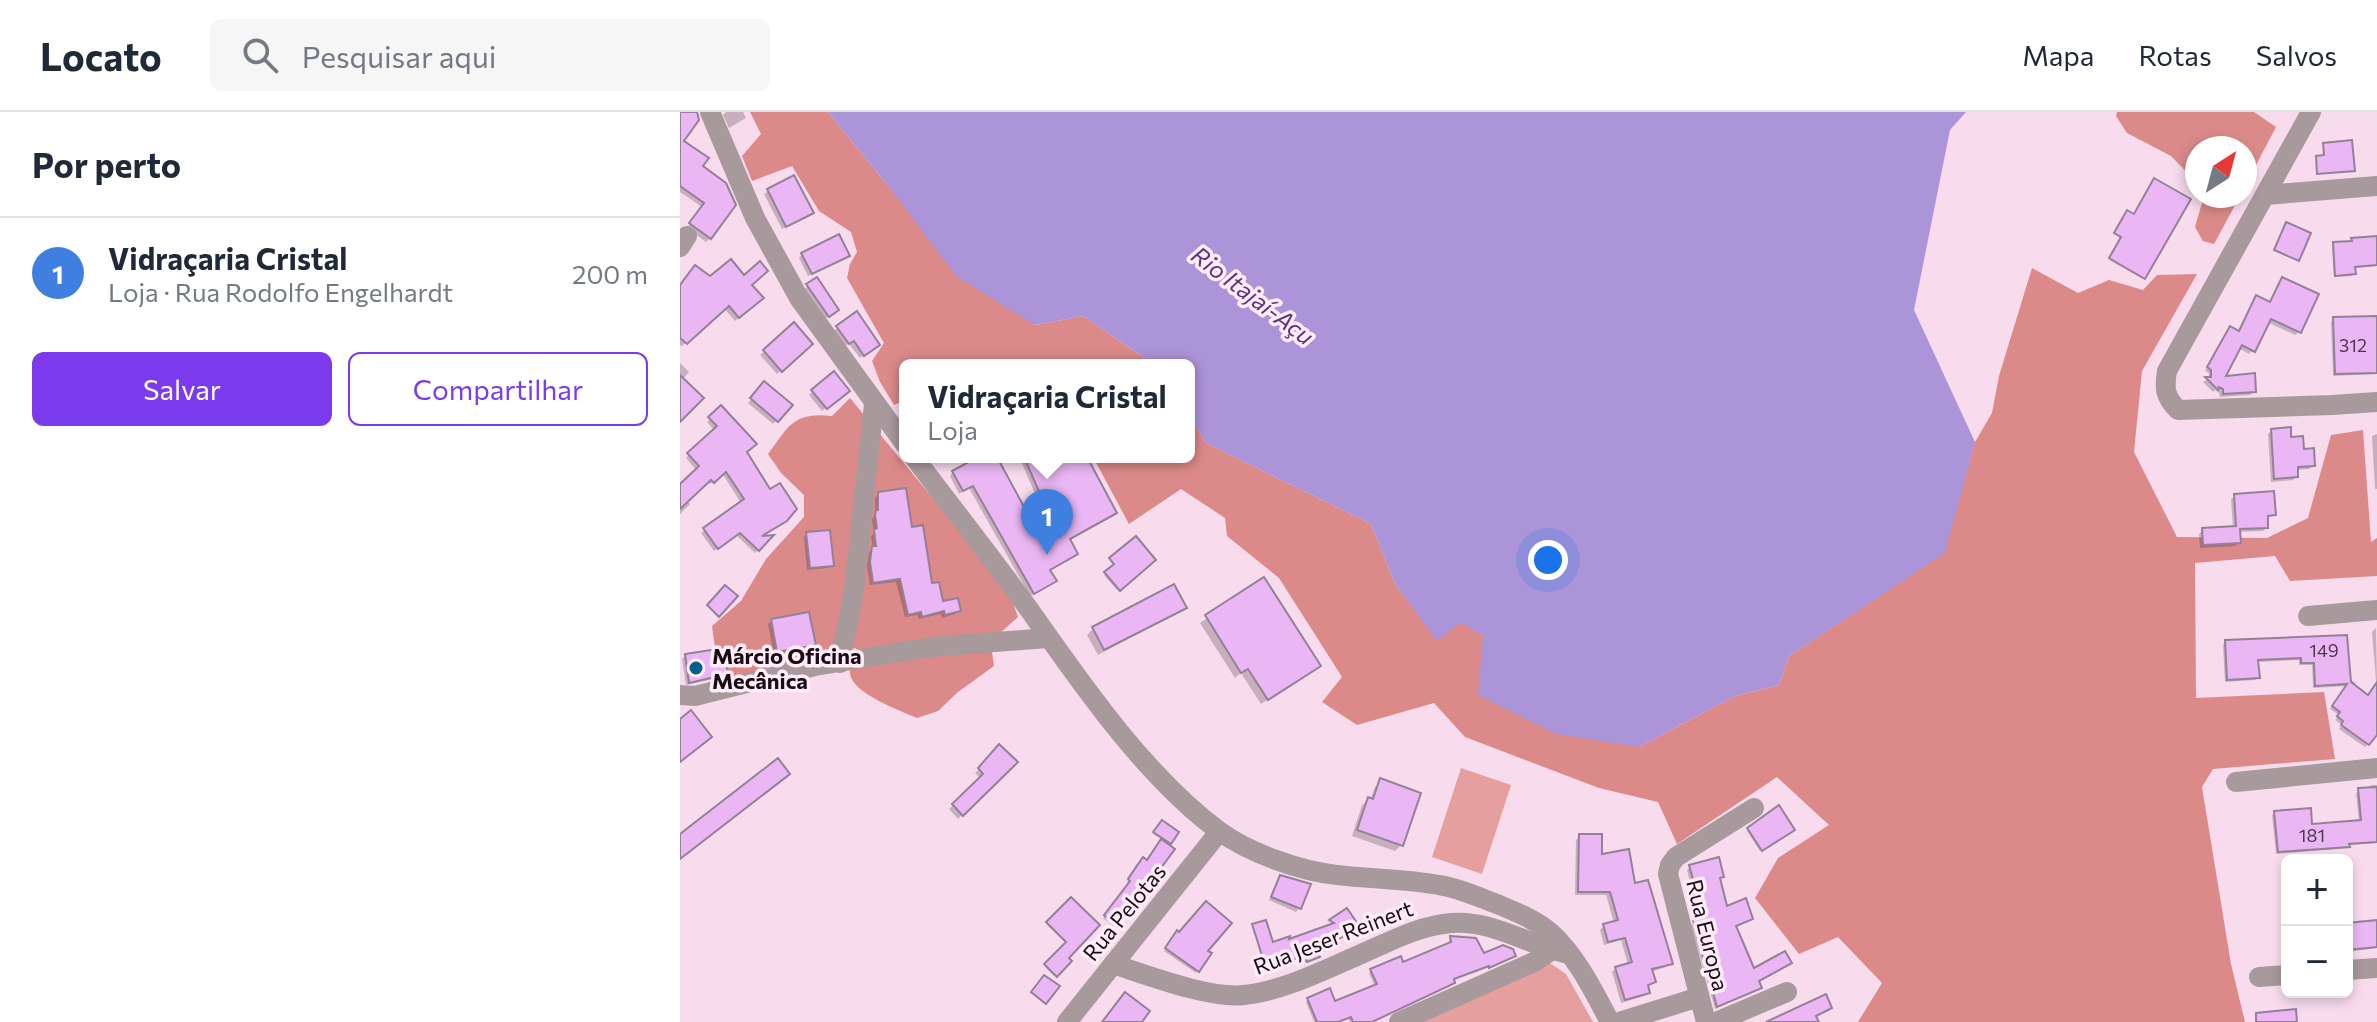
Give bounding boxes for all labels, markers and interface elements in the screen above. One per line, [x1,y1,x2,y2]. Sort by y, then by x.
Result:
search box [210,19,770,91]
text: Locato [40,32,162,79]
icon: search [238,33,282,77]
text: Pesquisar aqui [302,37,496,74]
text: Mapa [2022,38,2095,72]
text: Rotas [2139,38,2212,72]
text: Salvos [2256,38,2337,72]
north arrow [2185,136,2257,208]
text: Por perto [32,143,181,185]
text: Vidraçaria Cristal [108,239,347,276]
water label: Rio Itajaí-Açu [1186,240,1320,350]
text: 1 [52,258,64,289]
text: 200 m [572,258,648,289]
text: Loja · Rua Rodolfo Engelhardt [108,276,453,307]
house number: 312 [2339,334,2367,356]
button: Salvar [32,352,332,426]
button: Compartilhar [348,352,648,426]
popup [899,359,1195,463]
text: Vidraçaria Cristal [927,377,1167,414]
text: Loja [927,414,978,445]
pin: 1 [1021,489,1073,555]
your location [1528,540,1568,580]
house number: 149 [2309,639,2339,661]
place label: Márcio Oficina Mecânica [712,642,862,694]
marker: Márcio Oficina Mecânica [687,659,705,677]
house number: 181 [2299,824,2325,846]
map controls [2281,854,2353,998]
button: + [2281,854,2353,926]
street label: Rua Pelotas [1077,858,1171,966]
street label: Rua Europa [1681,876,1735,994]
street label: Rua Jeser Reinert [1249,894,1417,980]
button: − [2281,926,2353,998]

